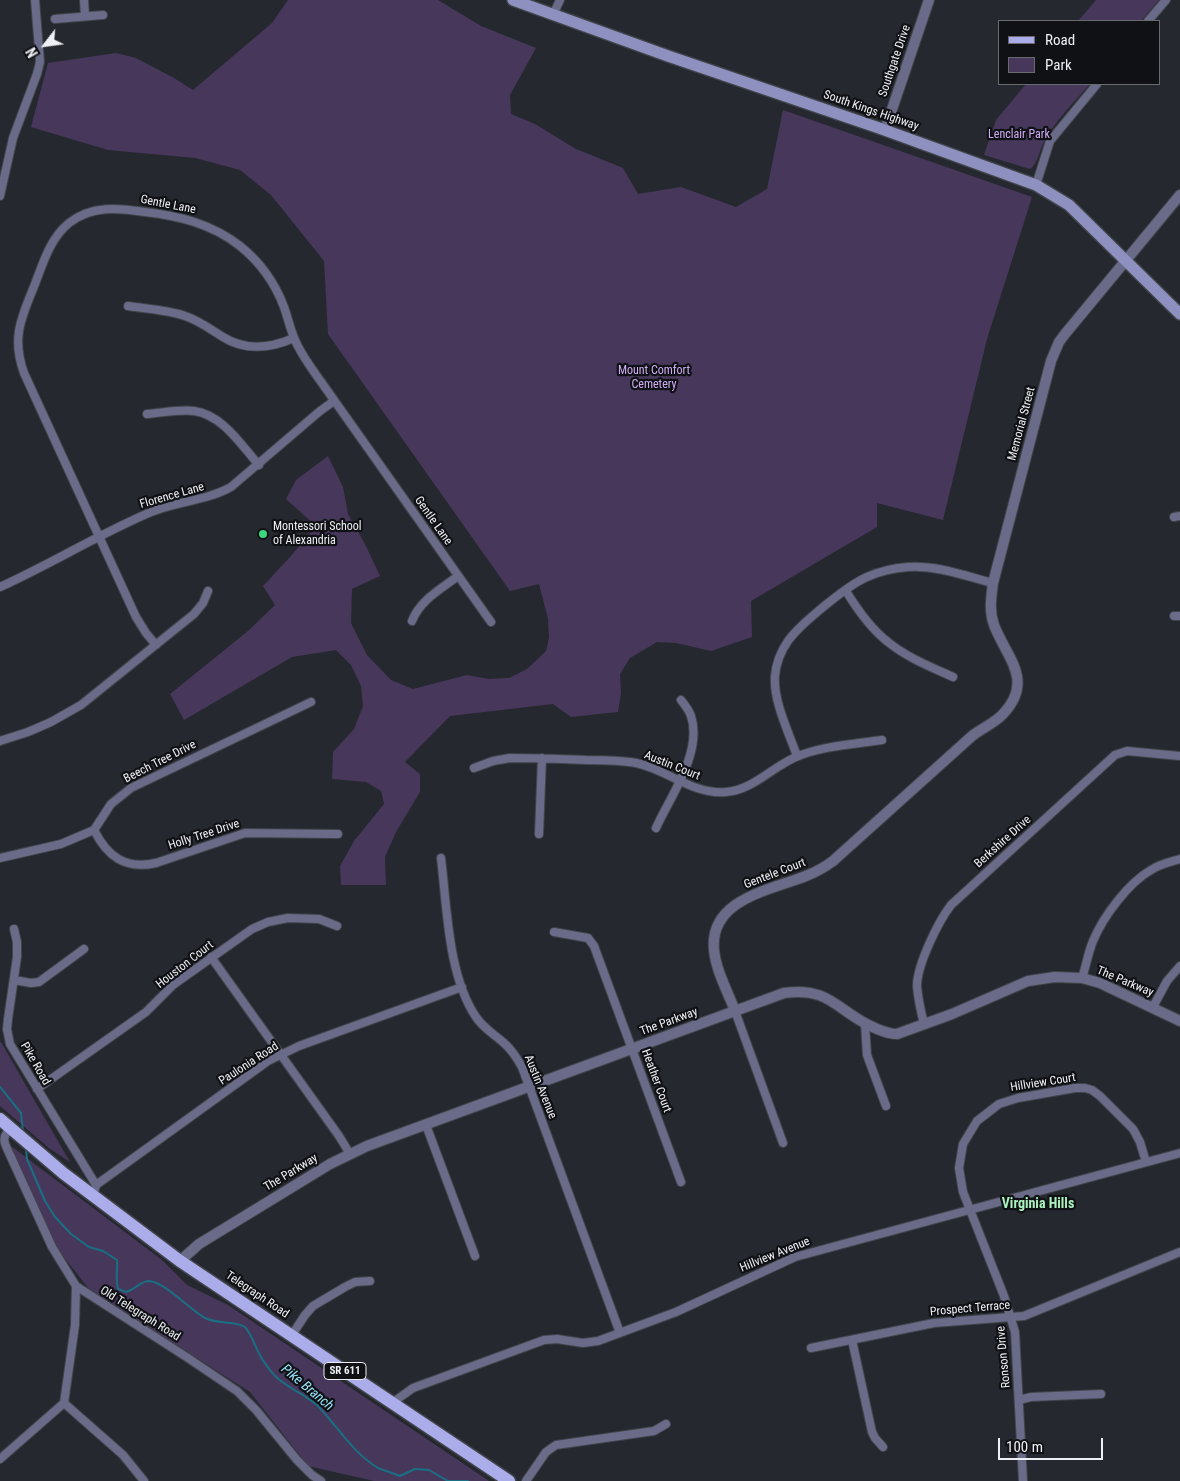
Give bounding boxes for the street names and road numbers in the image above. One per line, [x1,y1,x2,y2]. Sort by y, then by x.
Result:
street label: Southgate Drive [876,23,914,99]
street label: South Kings Highway [821,88,921,134]
street label: Gentle Lane [139,193,197,217]
street label: Memorial Street [1005,386,1039,462]
street label: Florence Lane [138,480,206,512]
street label: Gentle Lane [411,494,455,548]
street label: Beech Tree Drive [121,738,199,786]
street label: Austin Court [642,748,702,784]
street label: Berkshire Drive [972,813,1034,871]
street label: Holly Tree Drive [167,817,241,853]
street label: Gentele Court [742,856,808,892]
street label: Houston Court [153,938,217,992]
street label: The Parkway [1094,964,1156,1000]
street label: The Parkway [638,1005,700,1039]
street label: Paulonia Road [217,1039,281,1089]
street label: Pike Road [17,1040,53,1088]
street label: Heather Court [638,1047,674,1115]
street label: Austin Avenue [521,1053,559,1121]
street label: Hillview Court [1009,1071,1077,1095]
street label: The Parkway [261,1151,321,1195]
street label: Hillview Avenue [738,1234,812,1276]
street label: Telegraph Road [223,1269,291,1321]
street label: Old Telegraph Road [97,1284,183,1344]
street label: Prospect Terrace [929,1298,1011,1320]
street label: Ronson Drive [994,1325,1014,1389]
road number: SR 611 [324,1362,366,1380]

